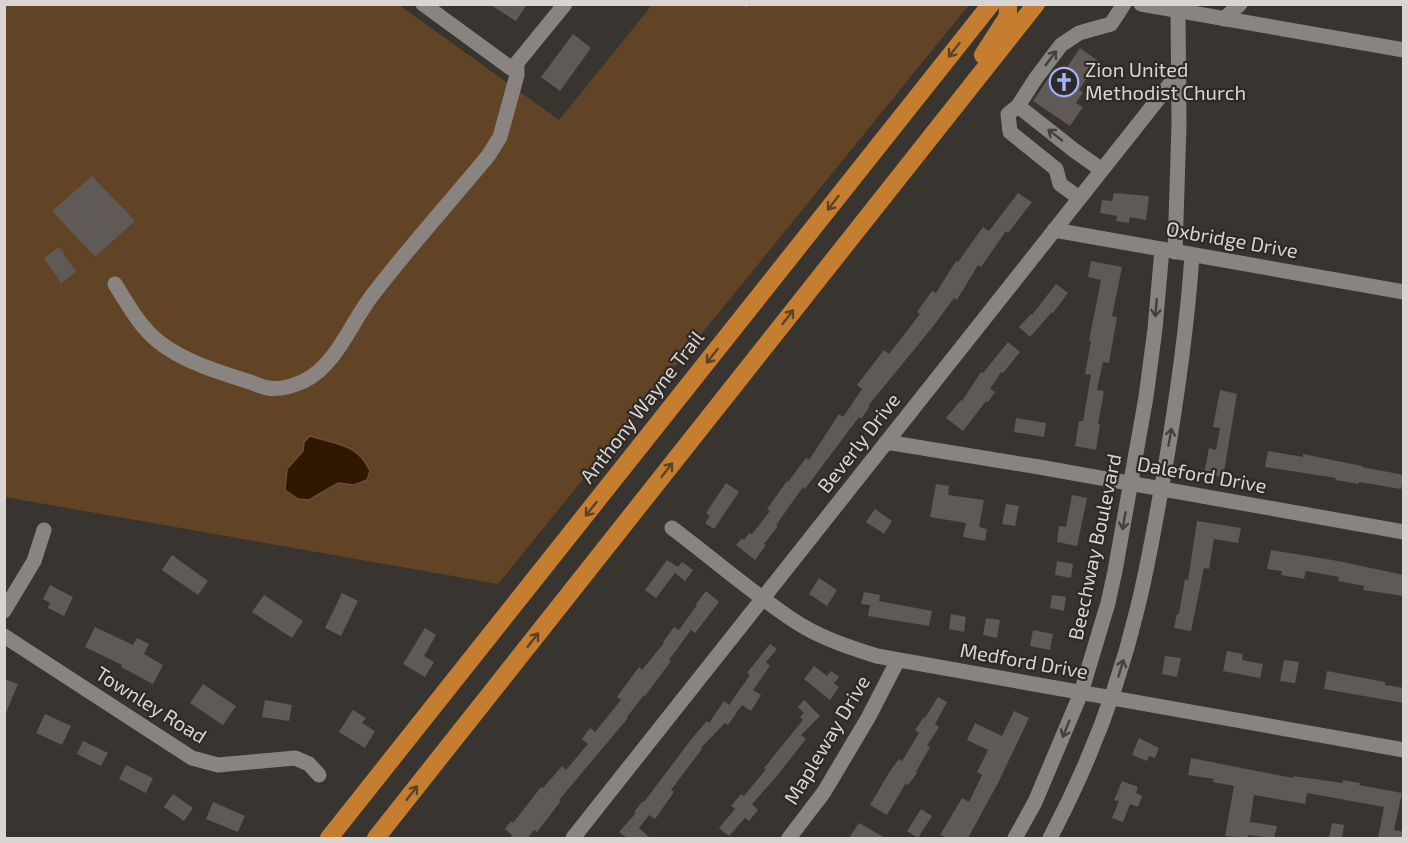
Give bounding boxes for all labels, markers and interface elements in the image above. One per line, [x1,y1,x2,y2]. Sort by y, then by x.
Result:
one-way arrow [948,42,961,58]
one-way arrow [1045,50,1058,66]
place label: Zion United Methodist Church [1085,57,1246,104]
church icon: Zion United Methodist Church [1048,66,1080,98]
one-way arrow [1047,129,1063,142]
one-way arrow [826,195,839,211]
street label: Oxbridge Drive [1164,216,1300,262]
one-way arrow [1151,297,1162,317]
one-way arrow [781,309,794,325]
street label: Anthony Wayne Trail [574,325,708,487]
one-way arrow [705,348,718,364]
street label: Beverly Drive [812,388,905,497]
one-way arrow [1165,428,1176,447]
street label: Beechway Boulevard [1063,451,1125,642]
street label: Daleford Drive [1136,451,1269,497]
one-way arrow [660,462,673,478]
one-way arrow [584,500,597,516]
one-way arrow [1118,511,1129,530]
one-way arrow [526,632,539,648]
street label: Medford Drive [958,637,1090,683]
one-way arrow [1116,659,1127,678]
street label: Townley Road [92,661,211,748]
street label: Mapleway Drive [778,671,874,808]
one-way arrow [1060,719,1071,737]
one-way arrow [405,785,418,801]

